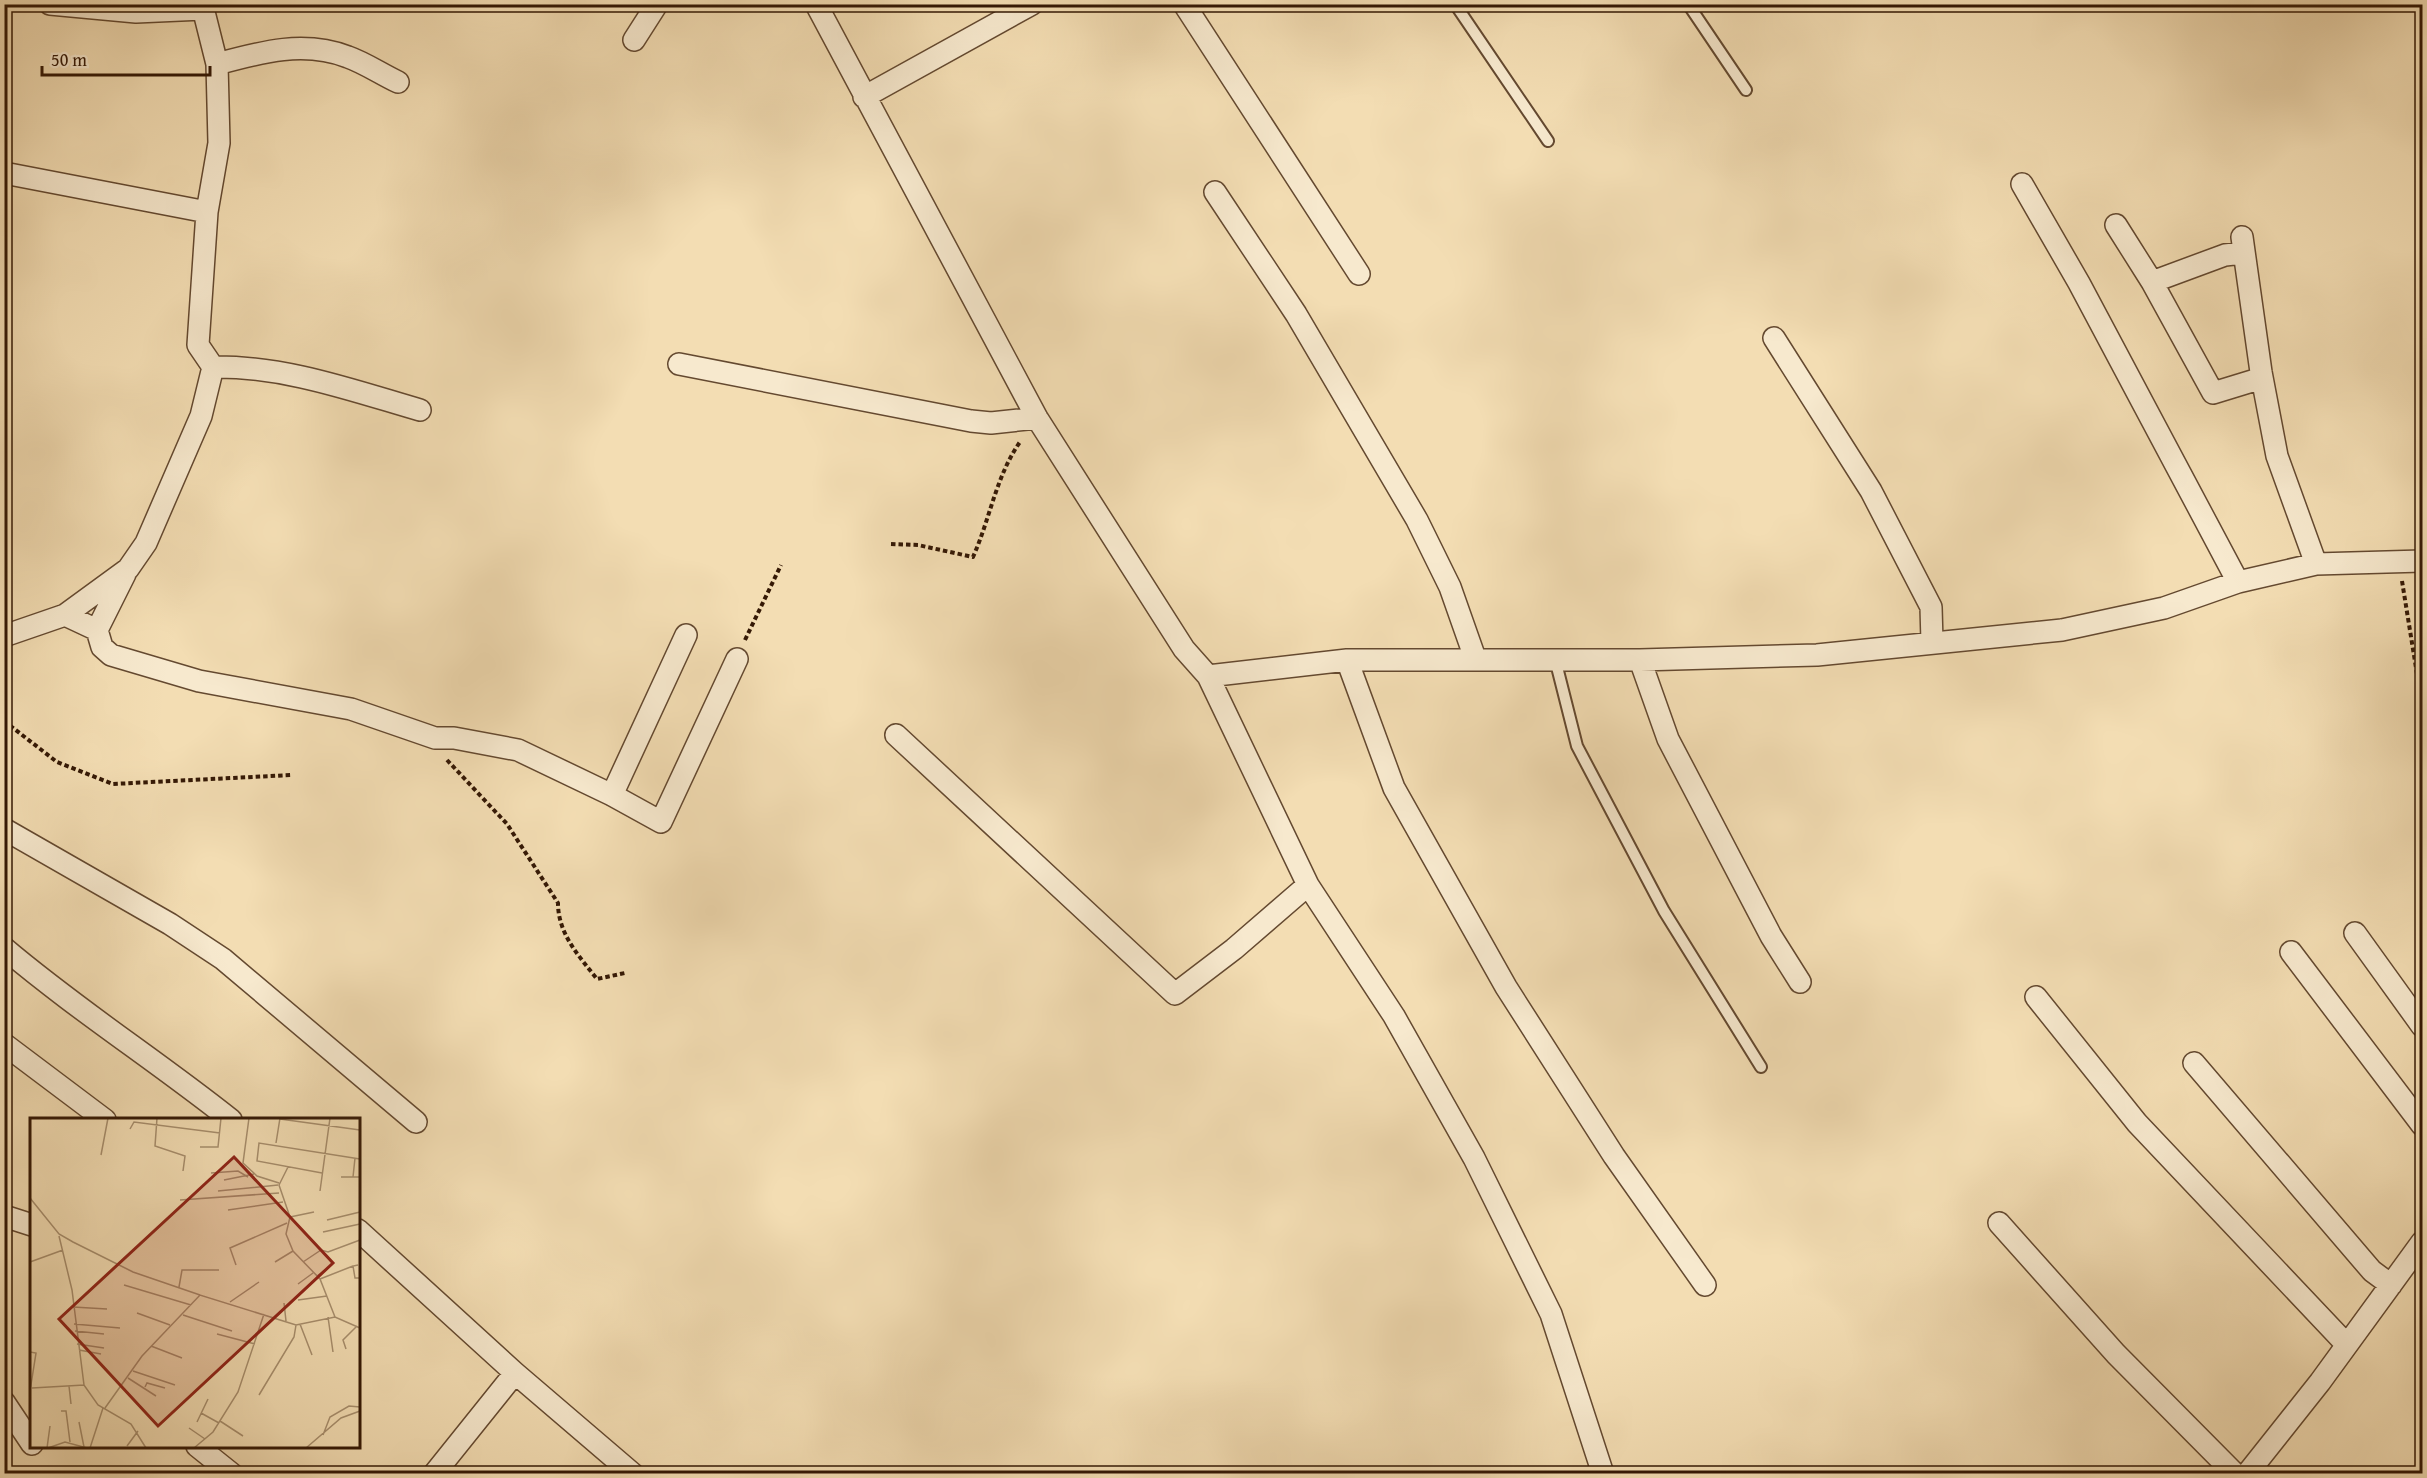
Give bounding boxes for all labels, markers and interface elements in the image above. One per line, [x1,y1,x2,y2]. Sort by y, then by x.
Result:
scale bar [42,39,210,77]
text: 50 m [51,46,87,73]
inset map [30,1118,360,1448]

